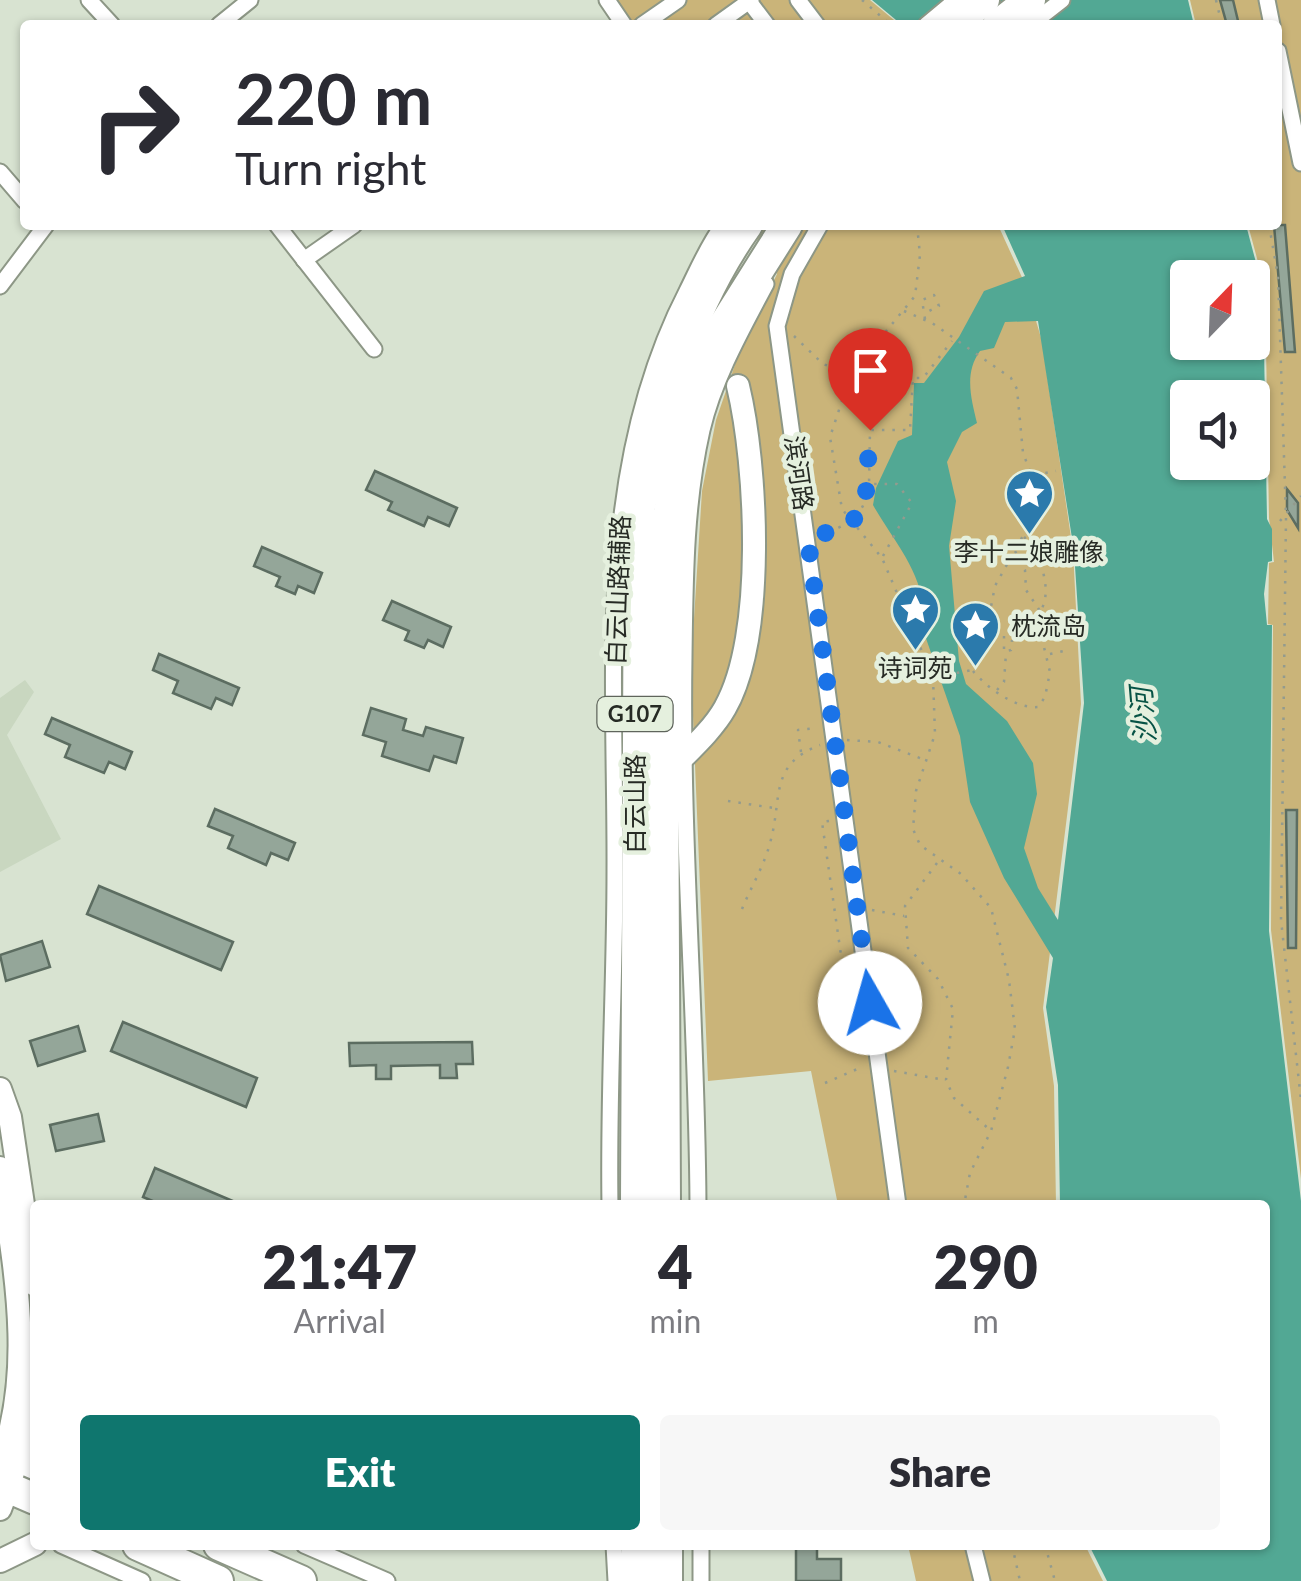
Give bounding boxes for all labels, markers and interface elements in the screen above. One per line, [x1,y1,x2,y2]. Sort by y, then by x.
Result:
text: 220 m [235,56,432,140]
icon: right [70,60,200,190]
text: Turn right [235,141,426,195]
north arrow [1170,260,1270,360]
map controls [1170,260,1270,480]
pin [828,328,913,431]
icon: arrive [843,343,898,398]
button: sound [1170,380,1270,480]
street label: 滨河路 [780,434,820,512]
place icon: 李十二娘雕像 [1003,468,1055,536]
street label: 白云山路辅路 [599,514,635,665]
place label: 李十二娘雕像 [954,536,1104,566]
place icon: 诗词苑 [889,584,941,652]
place icon: 枕流岛 [950,600,1002,668]
place label: 枕流岛 [1011,610,1086,640]
place label: 诗词苑 [877,652,953,682]
water label: 沙河 [1122,681,1161,744]
road number: G107 [598,697,672,731]
street label: 白云山路 [619,754,649,854]
position arrow [818,951,922,1055]
text: 21:47 [262,1230,417,1302]
text: 4 [658,1230,693,1302]
text: 290 [933,1230,1038,1302]
text: Arrival [294,1301,386,1340]
text: min [649,1301,701,1340]
text: m [972,1301,999,1340]
button: Exit [80,1415,640,1530]
button: Share [660,1415,1220,1530]

